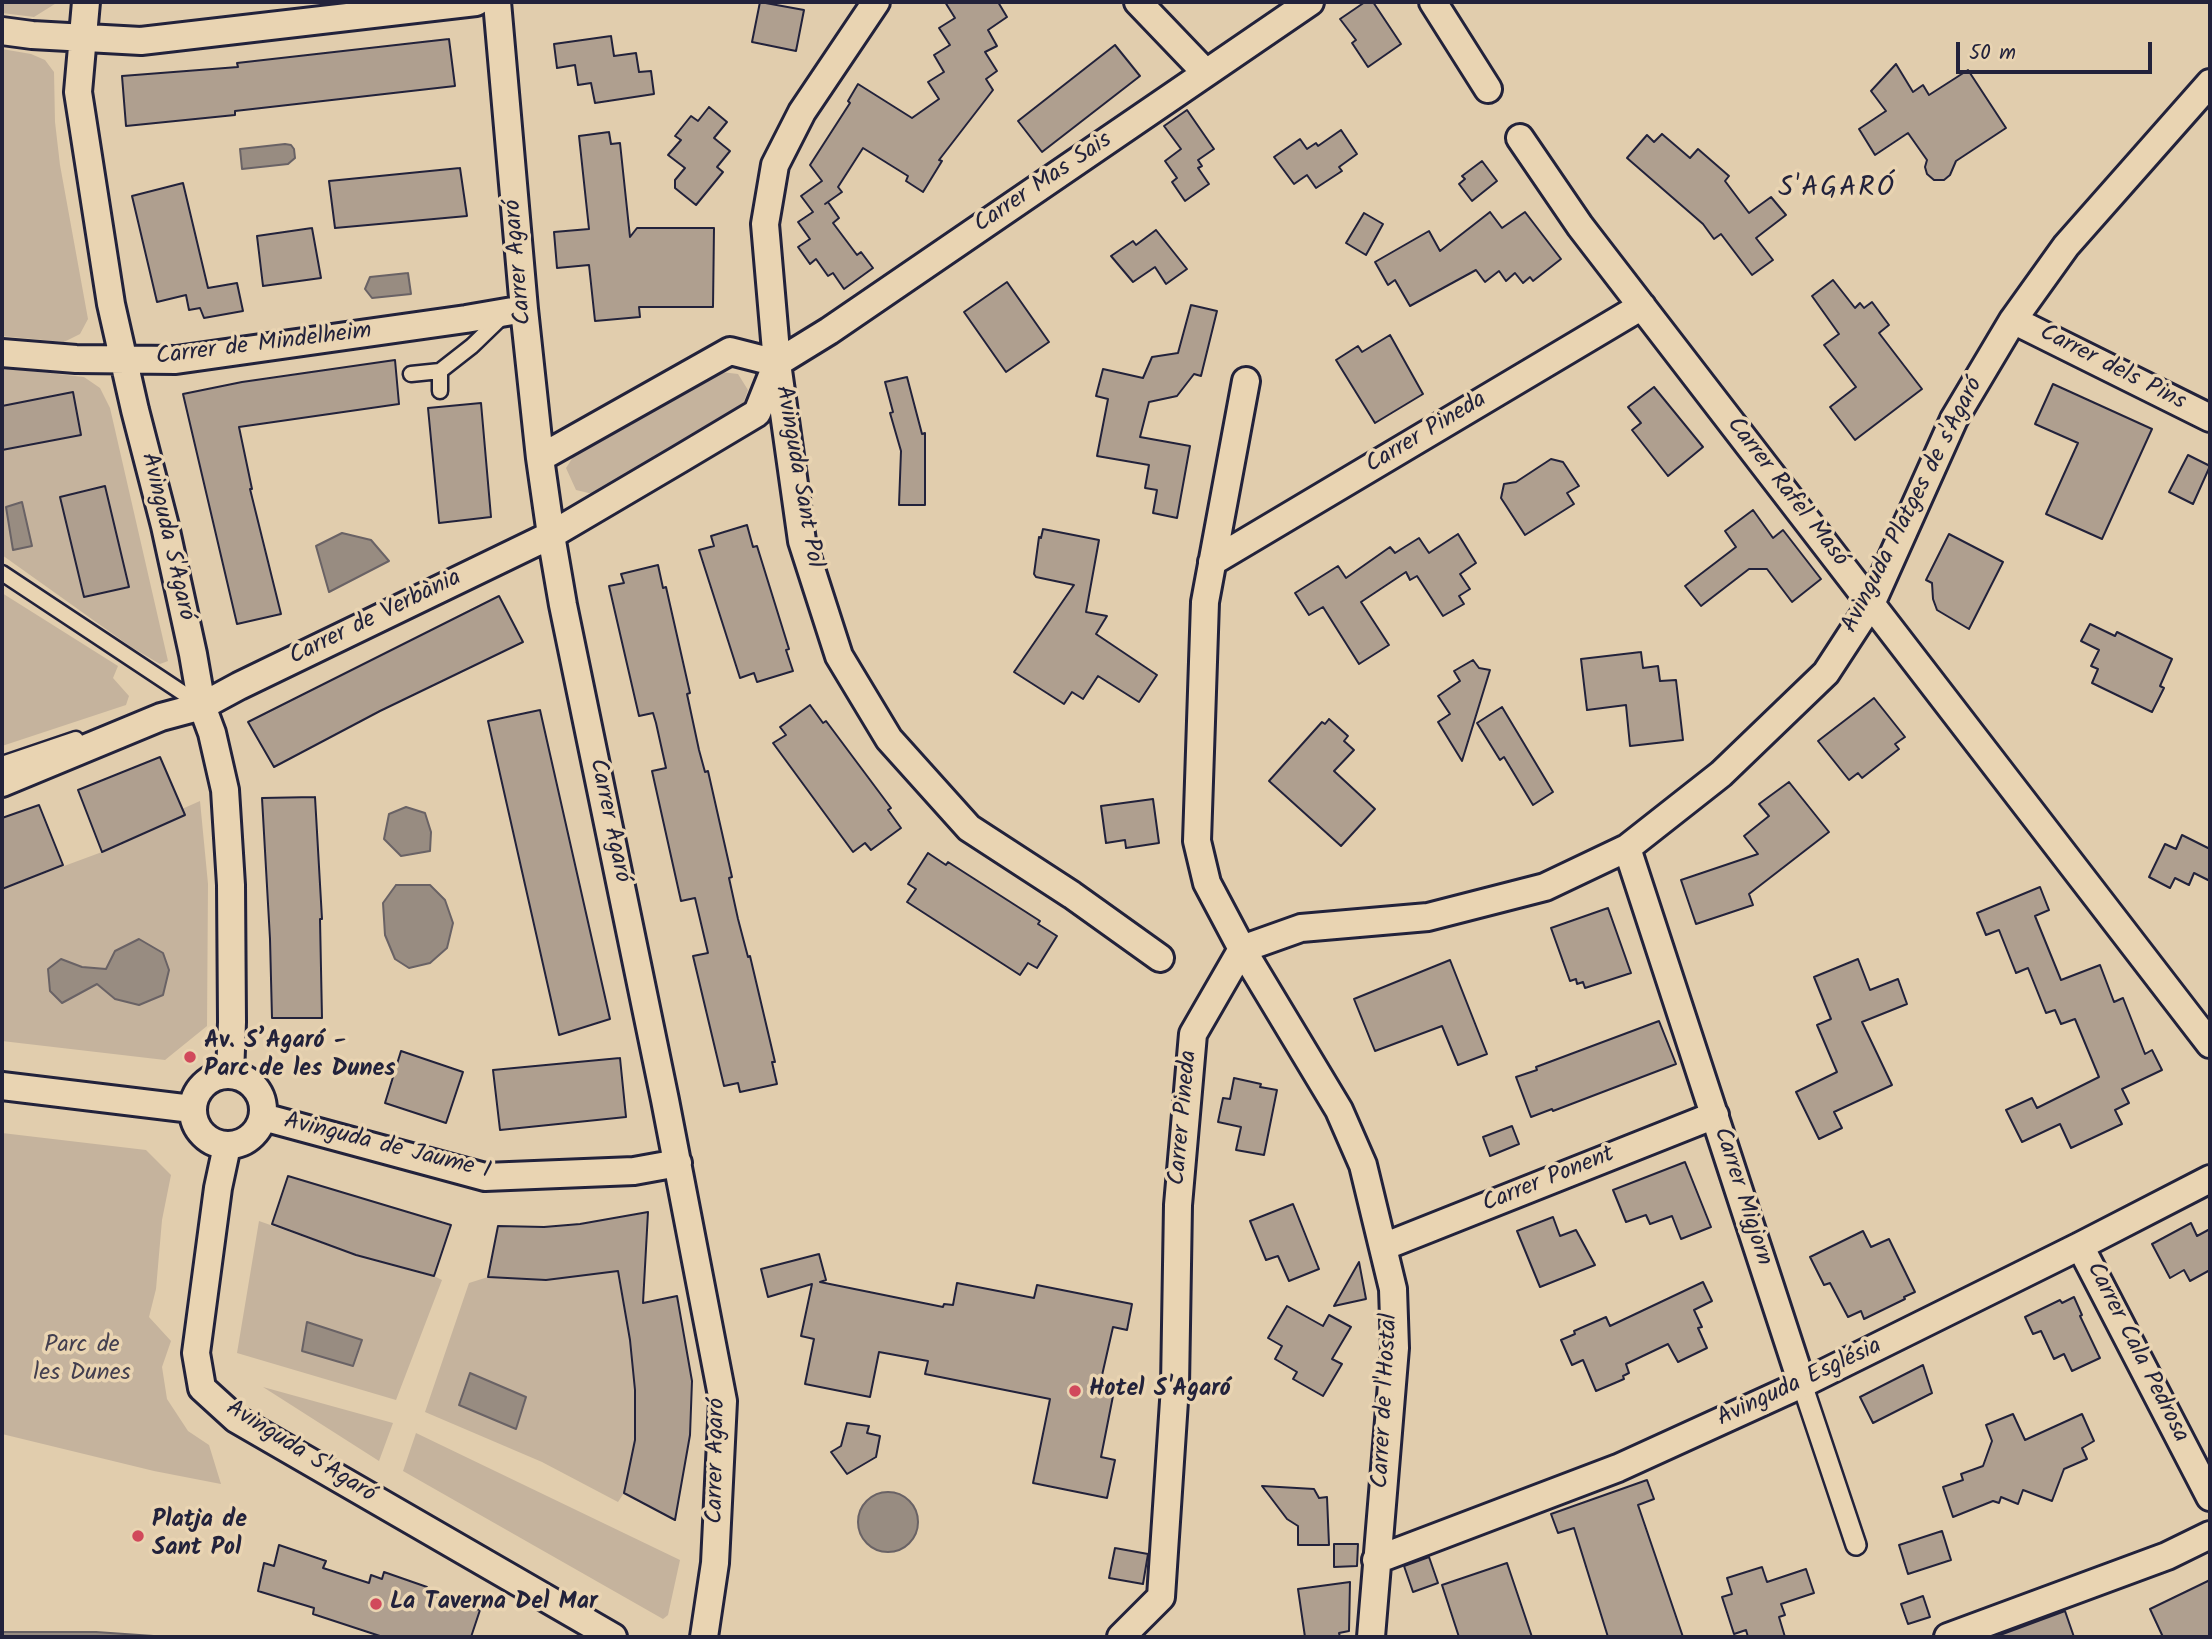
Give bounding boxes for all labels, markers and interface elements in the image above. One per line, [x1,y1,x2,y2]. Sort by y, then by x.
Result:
scale bar [1960,28,2156,72]
text: 50 m [1969,37,2016,70]
street label: Carrer Mas Sais [970,127,1118,241]
district label: S'AGARÓ [1779,173,1895,207]
street label: Carrer Agaró [500,198,540,326]
street label: Carrer de Mindelheim [155,318,373,374]
street label: Carrer dels Pins [2034,320,2190,418]
street label: Avinguda Platges de s'Agaró [1837,374,1991,638]
street label: Avinguda Sant Pol [767,384,827,570]
street label: Carrer Pineda [1362,387,1492,481]
street label: Carrer Rafel Masó [1719,413,1853,573]
street label: Avinguda S'Agaró [133,450,199,624]
street label: Carrer de Verbània [285,565,467,673]
street label: Carrer Agaró [581,756,635,886]
place label: Av. S’Agaró - Parc de les Dunes [204,1029,395,1085]
marker: Av. S’Agaró - Parc de les Dunes [182,1049,198,1065]
street label: Carrer Pineda [1165,1049,1205,1187]
street label: Avinguda de Jaume I [280,1108,494,1188]
street label: Carrer Migjorn [1705,1124,1777,1270]
street label: Carrer Ponent [1479,1142,1619,1220]
street label: Carrer Cala Pedrosa [2078,1258,2194,1448]
street label: Carrer de l'Hostal [1368,1313,1406,1489]
park label: Parc de les Dunes [33,1333,131,1389]
street label: Avinguda Església [1713,1333,1887,1435]
place label: Hotel S'Agaró [1089,1377,1231,1405]
marker: Hotel S'Agaró [1067,1383,1083,1399]
street label: Avinguda S'Agaró [220,1395,380,1511]
street label: Carrer Agaró [703,1398,733,1524]
place label: Platja de Sant Pol [152,1508,247,1564]
marker: Platja de Sant Pol [130,1528,146,1544]
place label: La Taverna Del Mar [390,1590,598,1618]
marker: La Taverna Del Mar [368,1596,384,1612]

